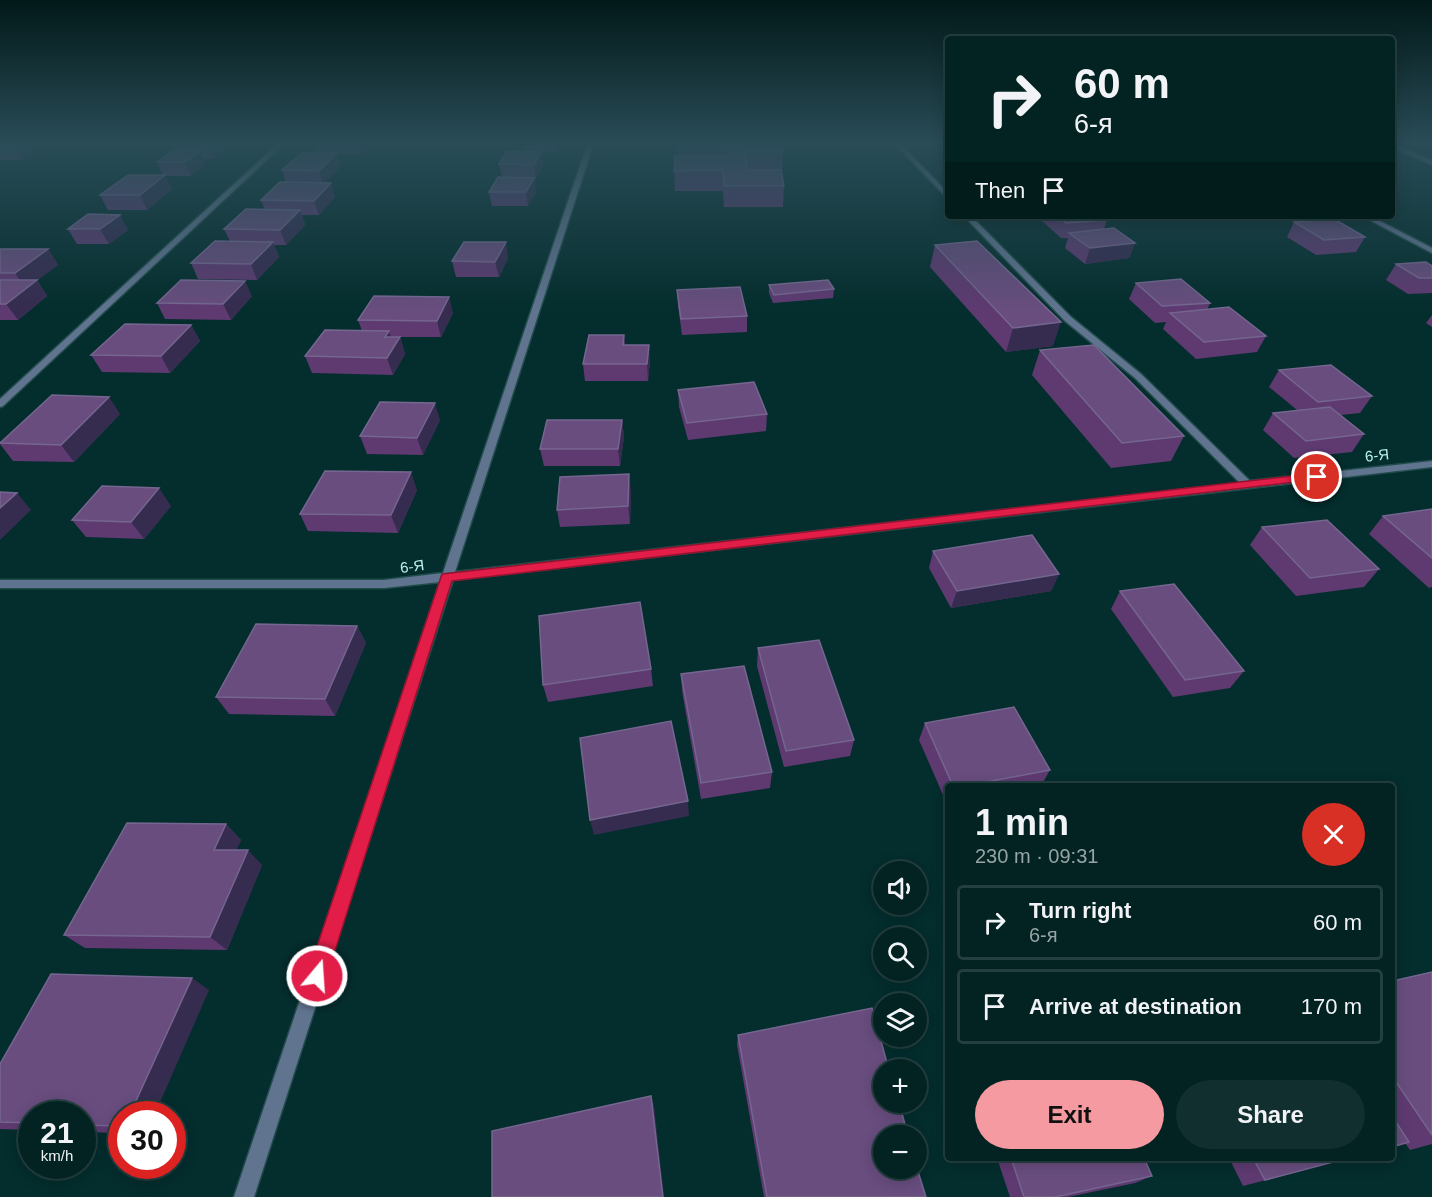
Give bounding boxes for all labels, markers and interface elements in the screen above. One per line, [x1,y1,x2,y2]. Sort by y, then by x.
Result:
icon: right [975,60,1053,138]
text: 60 m [1074,60,1170,107]
text: 6-я [1074,109,1113,139]
icon: arrive [1037,174,1070,207]
text: Then [975,178,1025,203]
street label: 6-Я [1364,445,1390,465]
pin [1291,451,1342,502]
icon: arrive [1300,460,1333,493]
street label: 6-Я [399,556,425,576]
text: 1 min [975,802,1069,843]
button: close [1302,803,1365,866]
text: 230 m · 09:31 [975,845,1098,867]
map controls [873,861,927,1179]
button: sound [873,861,927,915]
text: Turn right [1029,898,1131,923]
icon: right [978,906,1011,939]
text: 60 m [1313,910,1362,935]
text: 6-я [1029,924,1058,946]
button: search [873,927,927,981]
position arrow [285,944,349,1008]
icon: arrive [978,990,1011,1023]
button: layers [873,993,927,1047]
text: Arrive at destination [1029,994,1242,1019]
text: 170 m [1301,994,1362,1019]
button: + [873,1059,927,1113]
button: Exit [975,1080,1164,1149]
button: Share [1176,1080,1365,1149]
speed limit sign: 30 [108,1101,186,1179]
text: 21 [40,1116,74,1149]
button: − [873,1125,927,1179]
text: km/h [41,1147,73,1164]

